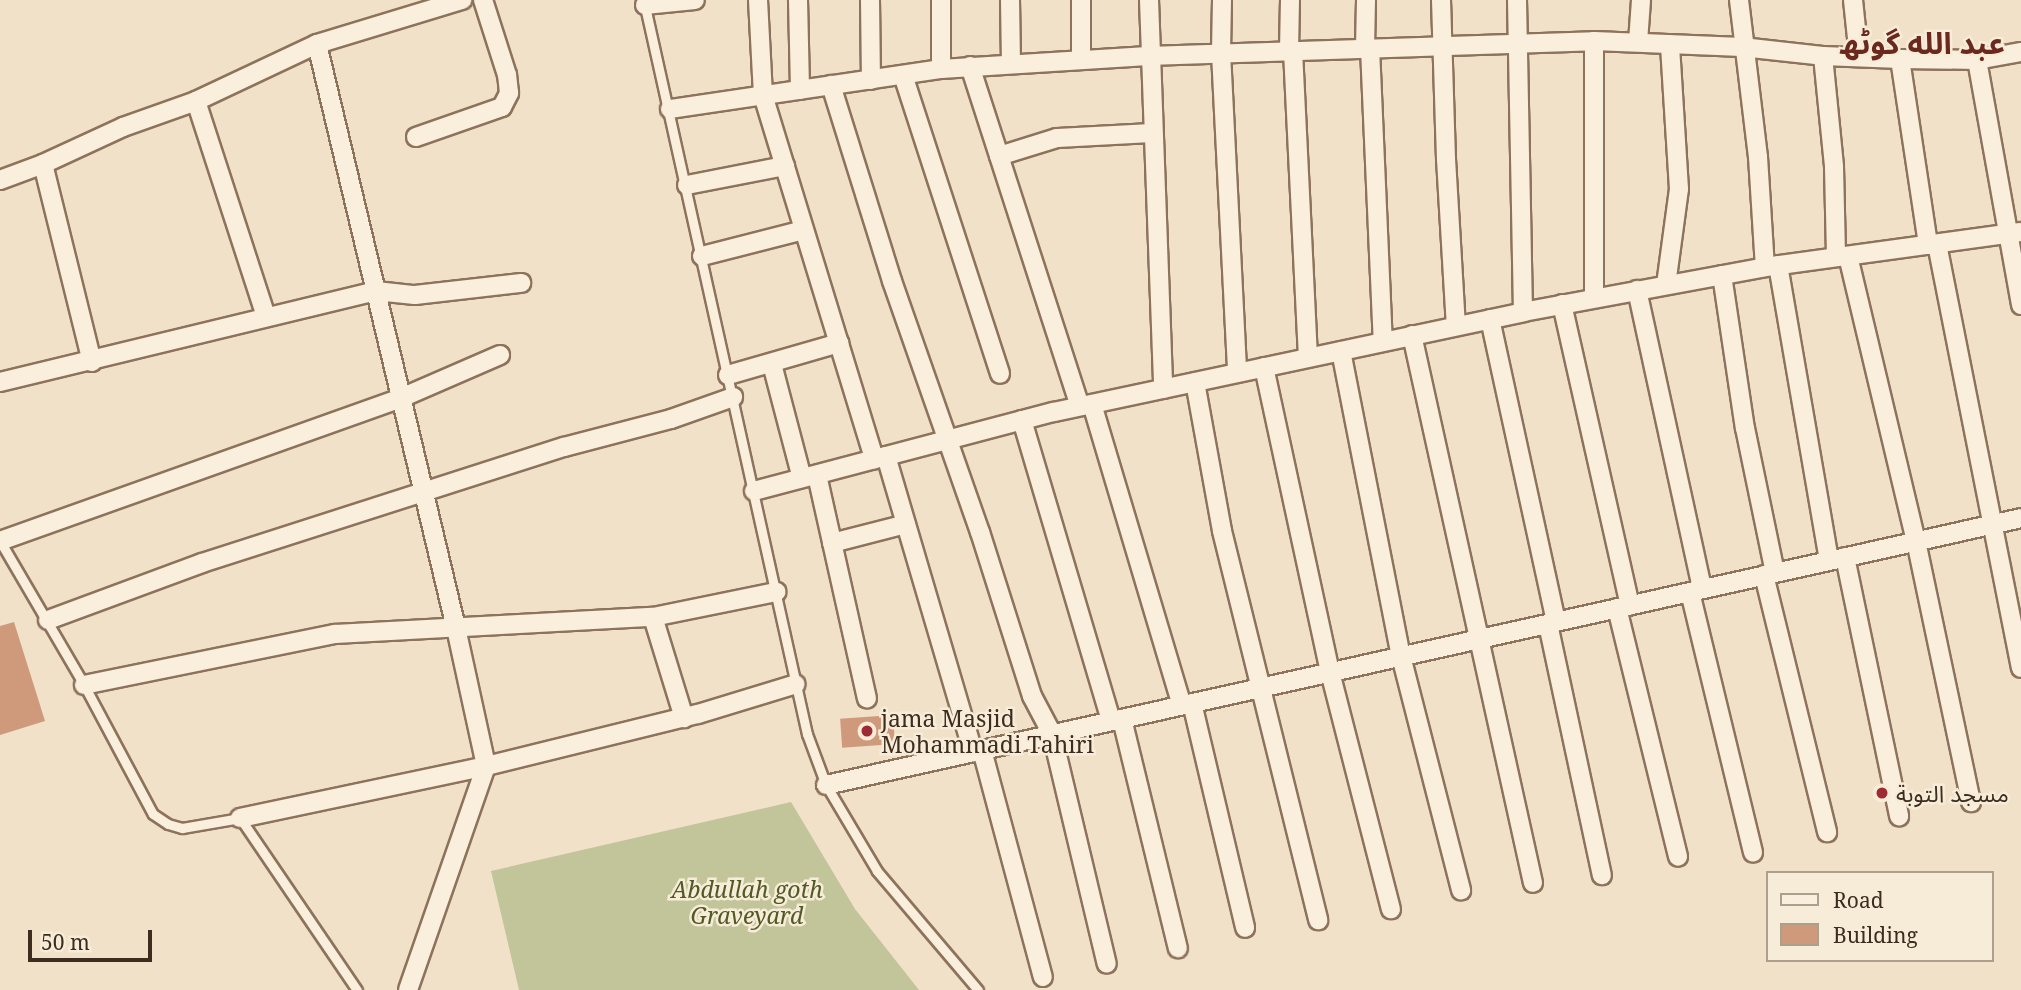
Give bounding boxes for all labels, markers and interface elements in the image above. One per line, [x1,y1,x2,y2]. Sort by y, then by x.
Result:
district label: عبد الله گوٹھ [1839,25,2005,61]
place label: jama Masjid Mohammadi Tahiri [881,704,1094,758]
marker: jama Masjid Mohammadi Tahiri [859,723,875,739]
place label: مسجد التوبة [1896,779,2009,807]
marker: مسجد التوبة [1874,785,1890,801]
legend [1766,871,1993,962]
park label: Abdullah goth Graveyard [671,875,823,929]
text: Road [1833,886,1884,914]
scale bar [32,916,156,960]
text: Building [1833,921,1918,949]
text: 50 m [41,928,90,956]

